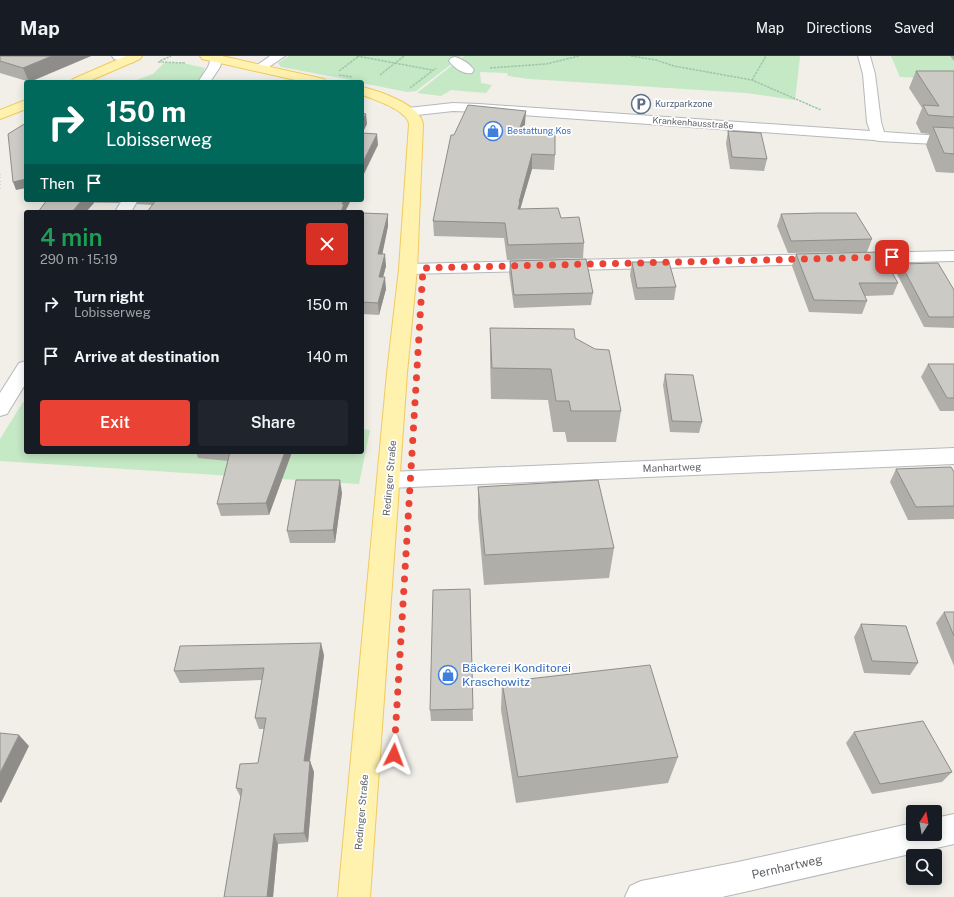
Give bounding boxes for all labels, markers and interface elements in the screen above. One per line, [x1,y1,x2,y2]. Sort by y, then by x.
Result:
text: Map [20,17,60,39]
text: Map [756,20,784,36]
text: Directions [806,20,872,36]
text: Saved [894,20,934,36]
parking icon: Kurzparkzone [630,93,652,115]
text: 150 m [106,95,186,128]
icon: right [40,96,92,148]
place label: Kurzparkzone [655,98,713,109]
street label: Krankenhausstraße [652,114,734,131]
shop icon: Bestattung Kos [482,120,504,142]
place label: Bestattung Kos [507,125,572,136]
text: Lobisserweg [106,129,212,150]
icon: arrive [83,172,105,194]
text: Then [40,175,75,192]
text: 4 min [40,223,103,251]
button: close [306,223,348,265]
pin [875,240,909,274]
icon: arrive [881,246,903,268]
text: 290 m · 15:19 [40,252,117,267]
text: Turn right [74,288,144,305]
icon: right [40,293,62,315]
text: 150 m [306,296,348,313]
text: Lobisserweg [74,305,151,320]
icon: arrive [40,345,62,367]
text: Arrive at destination [74,348,219,365]
text: 140 m [307,348,348,365]
button: Exit [40,400,190,446]
button: Share [198,400,348,446]
street label: Redinger Straße [380,439,398,516]
street label: Manhartweg [643,460,701,474]
place label: Bäckerei Konditorei Kraschowitz [462,661,571,689]
shop icon: Bäckerei Konditorei Kraschowitz [437,664,459,686]
position arrow [373,734,415,776]
street label: Redinger Straße [352,773,370,850]
north arrow [906,805,942,841]
map controls [906,805,942,885]
button: search [906,849,942,885]
street label: Pernhartweg [750,852,824,882]

